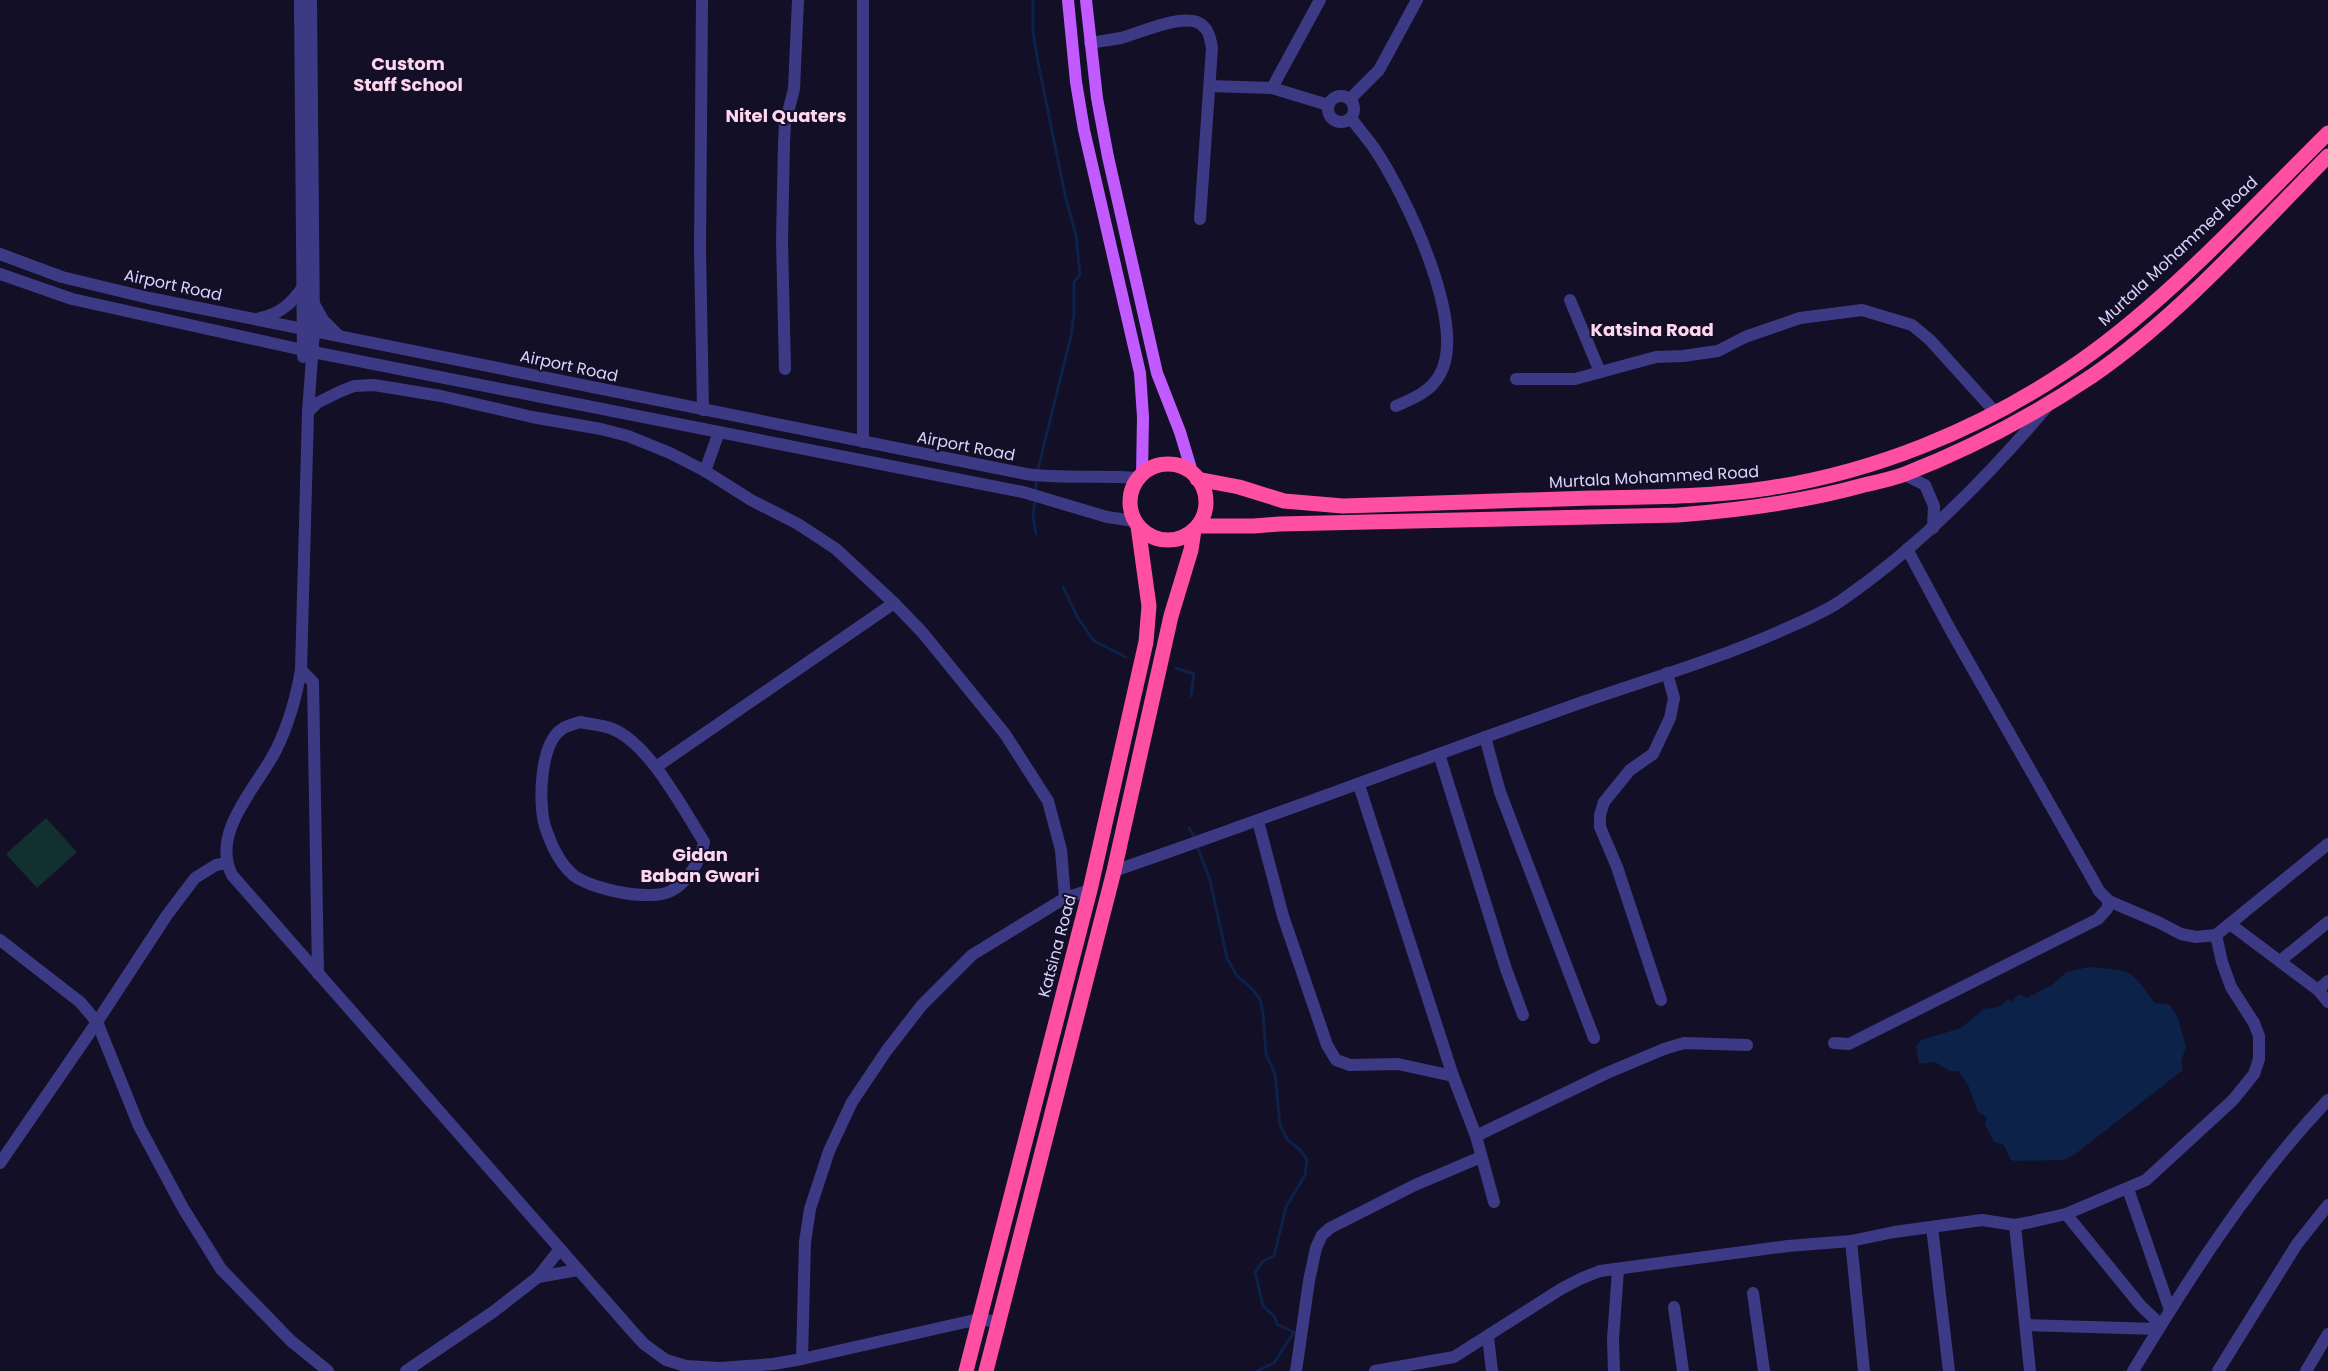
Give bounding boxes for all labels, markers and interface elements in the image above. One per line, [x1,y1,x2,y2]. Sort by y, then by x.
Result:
district label: Custom Staff School [353,51,463,97]
district label: Nitel Quaters [725,103,847,128]
street label: Murtala Mohammed Road [2093,171,2263,331]
street label: Airport Road [122,263,224,307]
district label: Katsina Road [1590,317,1714,342]
street label: Airport Road [518,344,620,388]
street label: Airport Road [915,425,1017,467]
street label: Murtala Mohammed Road [1548,460,1760,494]
district label: Gidan Baban Gwari [640,842,760,888]
street label: Katsina Road [1032,892,1082,1000]

